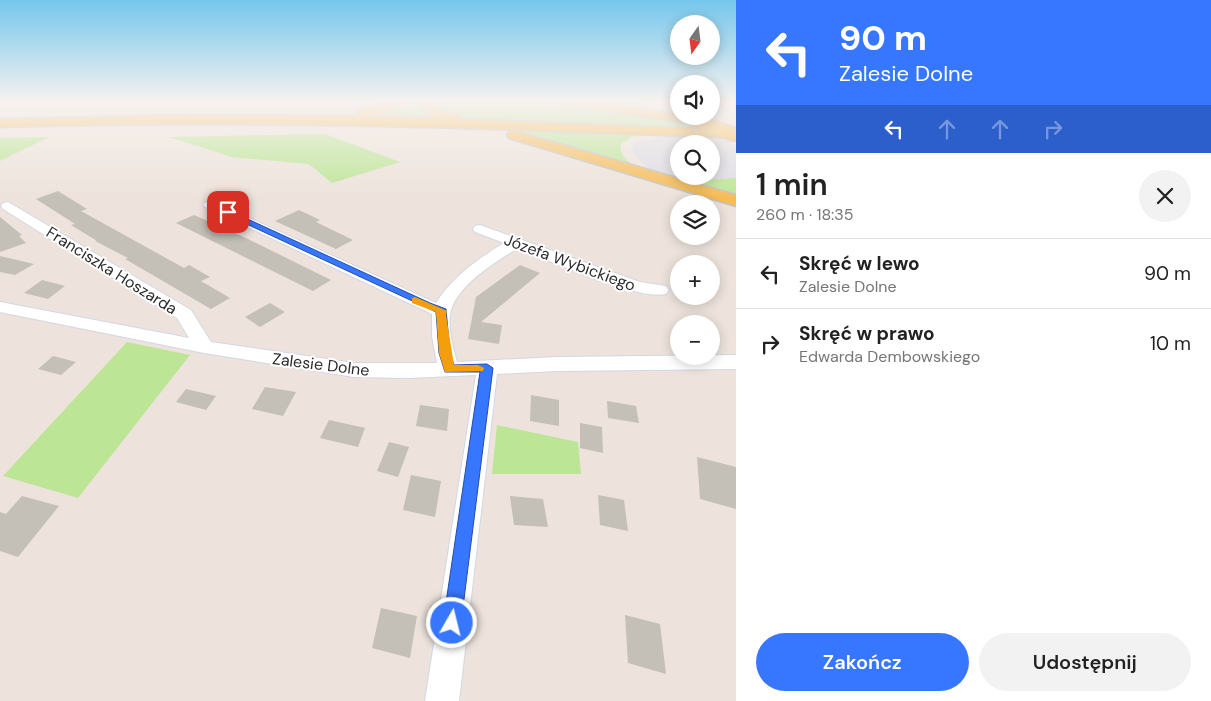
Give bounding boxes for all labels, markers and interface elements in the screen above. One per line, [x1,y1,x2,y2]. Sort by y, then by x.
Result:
north arrow [670,15,720,65]
map controls [670,15,720,365]
text: 90 m [839,15,927,61]
icon: left [756,20,821,85]
text: Zalesie Dolne [839,59,973,88]
button: sound [670,75,720,125]
icon: left [880,115,908,143]
icon: ahead [933,115,961,143]
icon: ahead [986,115,1014,143]
icon: right [1039,115,1067,143]
button: search [670,135,720,185]
text: 1 min [756,165,828,204]
button: close [1139,170,1191,222]
pin [207,191,249,233]
button: layers [670,195,720,245]
icon: arrive [214,198,242,226]
text: 260 m · 18:35 [756,204,854,225]
street label: Franciszka Hoszarda [42,222,181,319]
street label: Józefa Wybickiego [501,229,638,296]
text: Skręć w lewo [799,251,920,276]
button: + [670,255,720,305]
icon: left [756,260,784,288]
text: 90 m [1144,261,1191,286]
text: Zalesie Dolne [799,276,897,297]
button: − [670,315,720,365]
text: Skręć w prawo [799,321,935,346]
icon: right [756,330,784,358]
text: 10 m [1150,331,1191,356]
text: Edwarda Dembowskiego [799,346,980,367]
street label: Zalesie Dolne [271,348,371,381]
position arrow [425,596,477,648]
button: Zakończ [756,633,969,691]
button: Udostępnij [979,633,1191,691]

